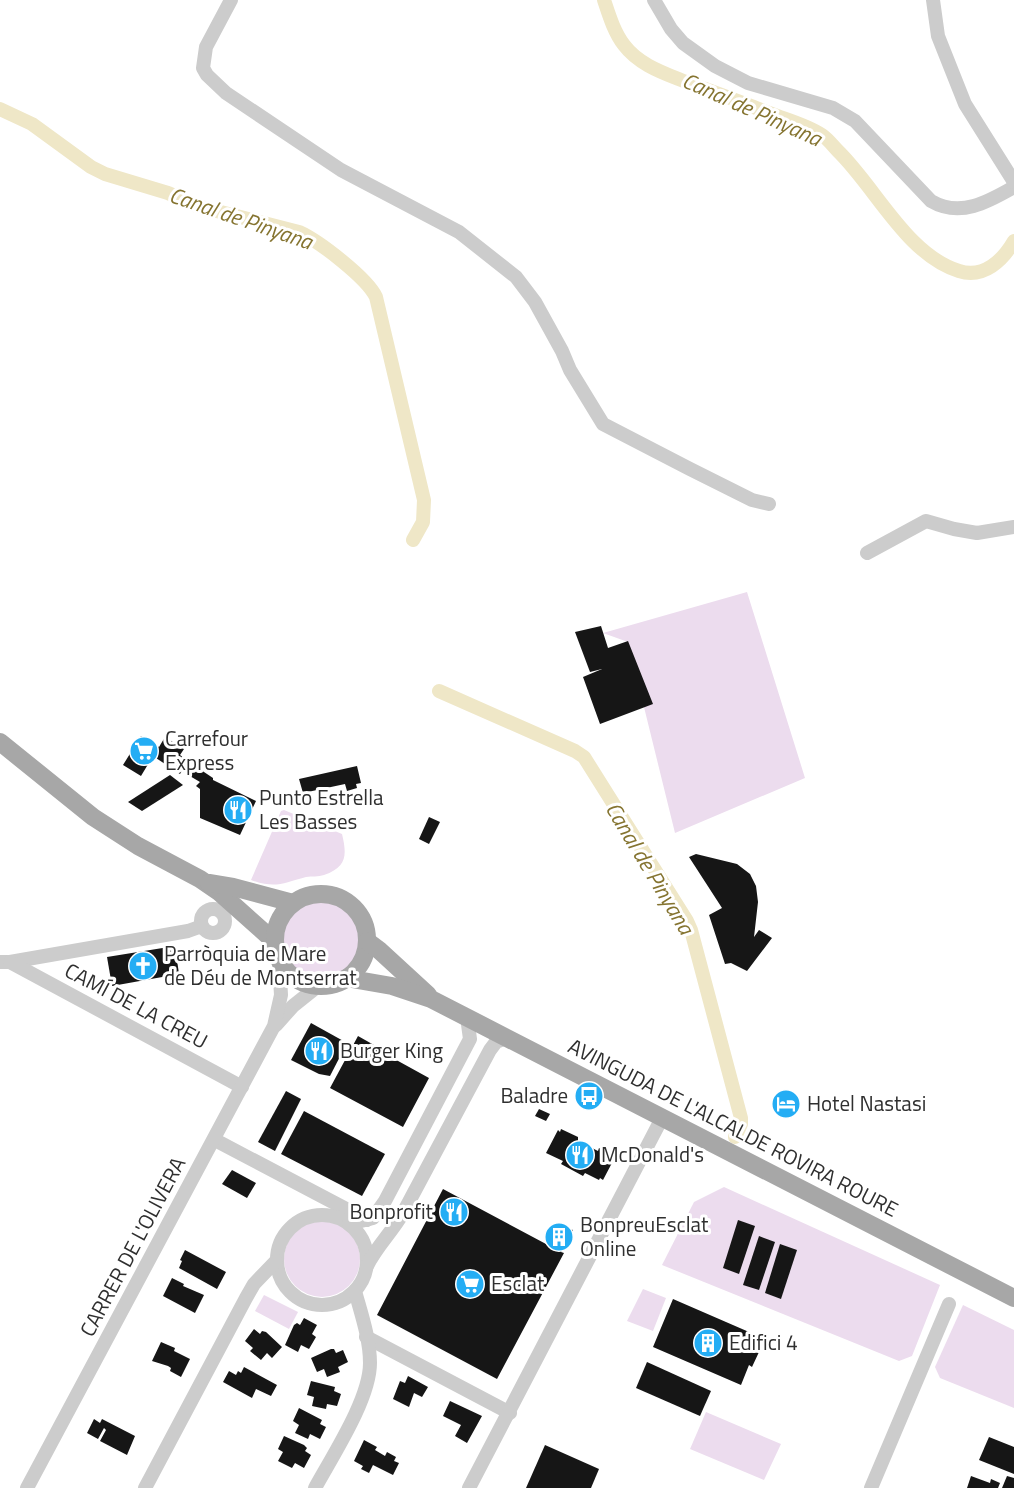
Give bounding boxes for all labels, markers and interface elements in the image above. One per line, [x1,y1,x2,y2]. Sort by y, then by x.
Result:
water label: Canal de Pinyana [677,63,829,156]
water label: Canal de Pinyana [165,178,319,259]
place label: Carrefour Express [165,722,248,778]
supermarket icon: Carrefour Express [128,735,160,767]
place label: Punto Estrella Les Basses [259,781,384,837]
restaurant icon: Punto Estrella Les Basses [222,794,254,826]
water label: Canal de Pinyana [597,795,704,942]
place label: Parròquia de Mare de Déu de Montserrat [164,937,357,993]
church icon: Parròquia de Mare de Déu de Montserrat [127,950,159,982]
street label: CAMÍ DE LA CREU [59,954,214,1056]
street label: AVINGUDA DE L'ALCALDE ROVIRA ROURE [563,1030,904,1225]
place label: Burger King [340,1034,443,1066]
restaurant icon: Burger King [303,1035,335,1067]
place label: Baladre [500,1079,568,1111]
bus stop icon: Baladre [573,1080,605,1112]
place label: Hotel Nastasi [807,1087,926,1119]
hotel icon: Hotel Nastasi [770,1088,802,1120]
place label: McDonald's [601,1138,704,1170]
restaurant icon: McDonald's [564,1139,596,1171]
street label: CARRER DE L'OLIVERA [71,1151,193,1342]
place label: Bonprofit [350,1195,434,1227]
restaurant icon: Bonprofit [438,1196,470,1228]
place label: BonpreuEsclat Online [580,1208,709,1264]
building icon: BonpreuEsclat Online [543,1221,575,1253]
place label: Esclat [491,1267,545,1299]
supermarket icon: Esclat [454,1268,486,1300]
place label: Edifici 4 [729,1326,798,1358]
building icon: Edifici 4 [692,1327,724,1359]

